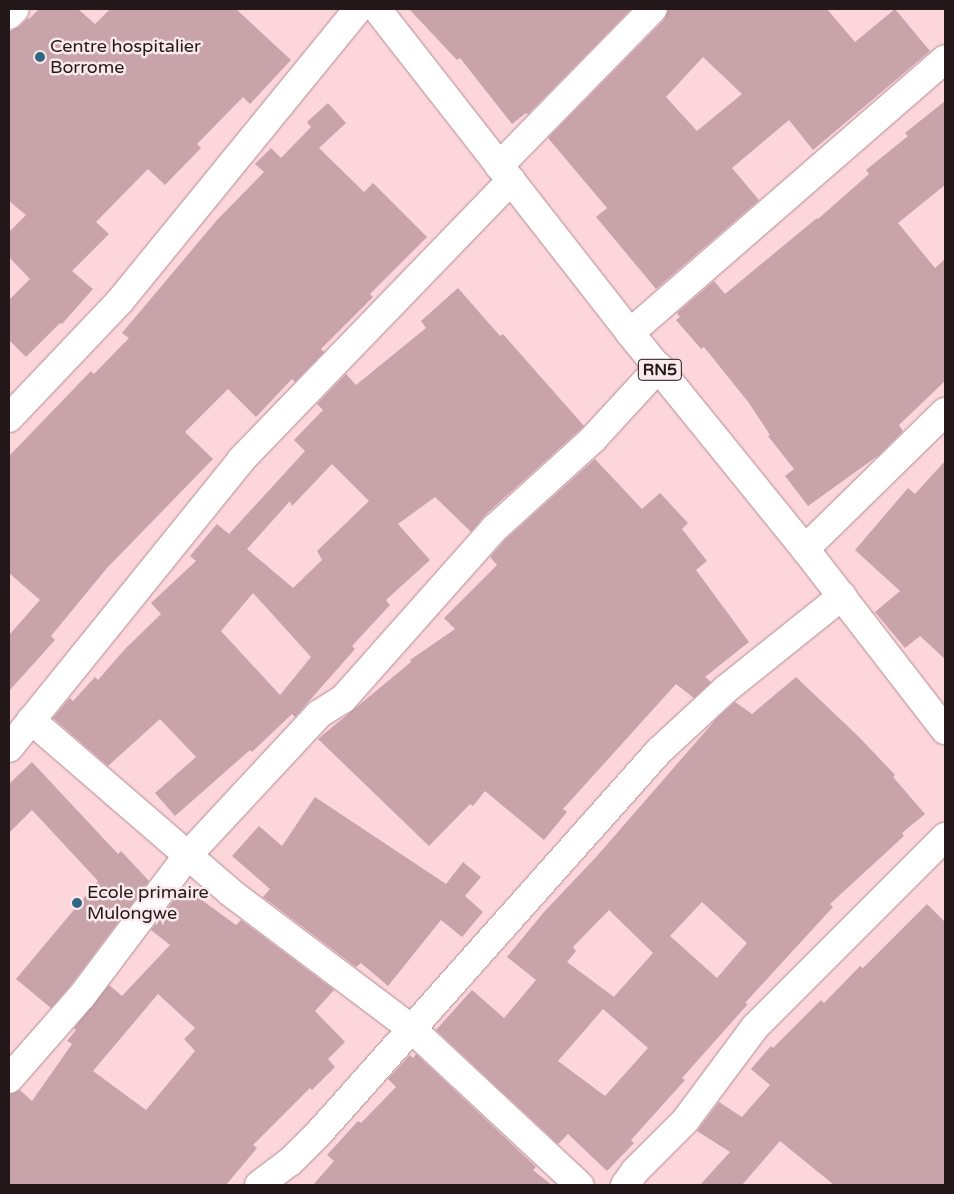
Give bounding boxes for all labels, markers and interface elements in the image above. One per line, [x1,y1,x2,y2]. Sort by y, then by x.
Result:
place label: Centre hospitalier Borrome [50,36,201,78]
marker: Centre hospitalier Borrome [34,51,46,63]
road number: RN5 [638,356,682,384]
place label: Ecole primaire Mulongwe [87,882,209,924]
marker: Ecole primaire Mulongwe [71,897,83,909]

